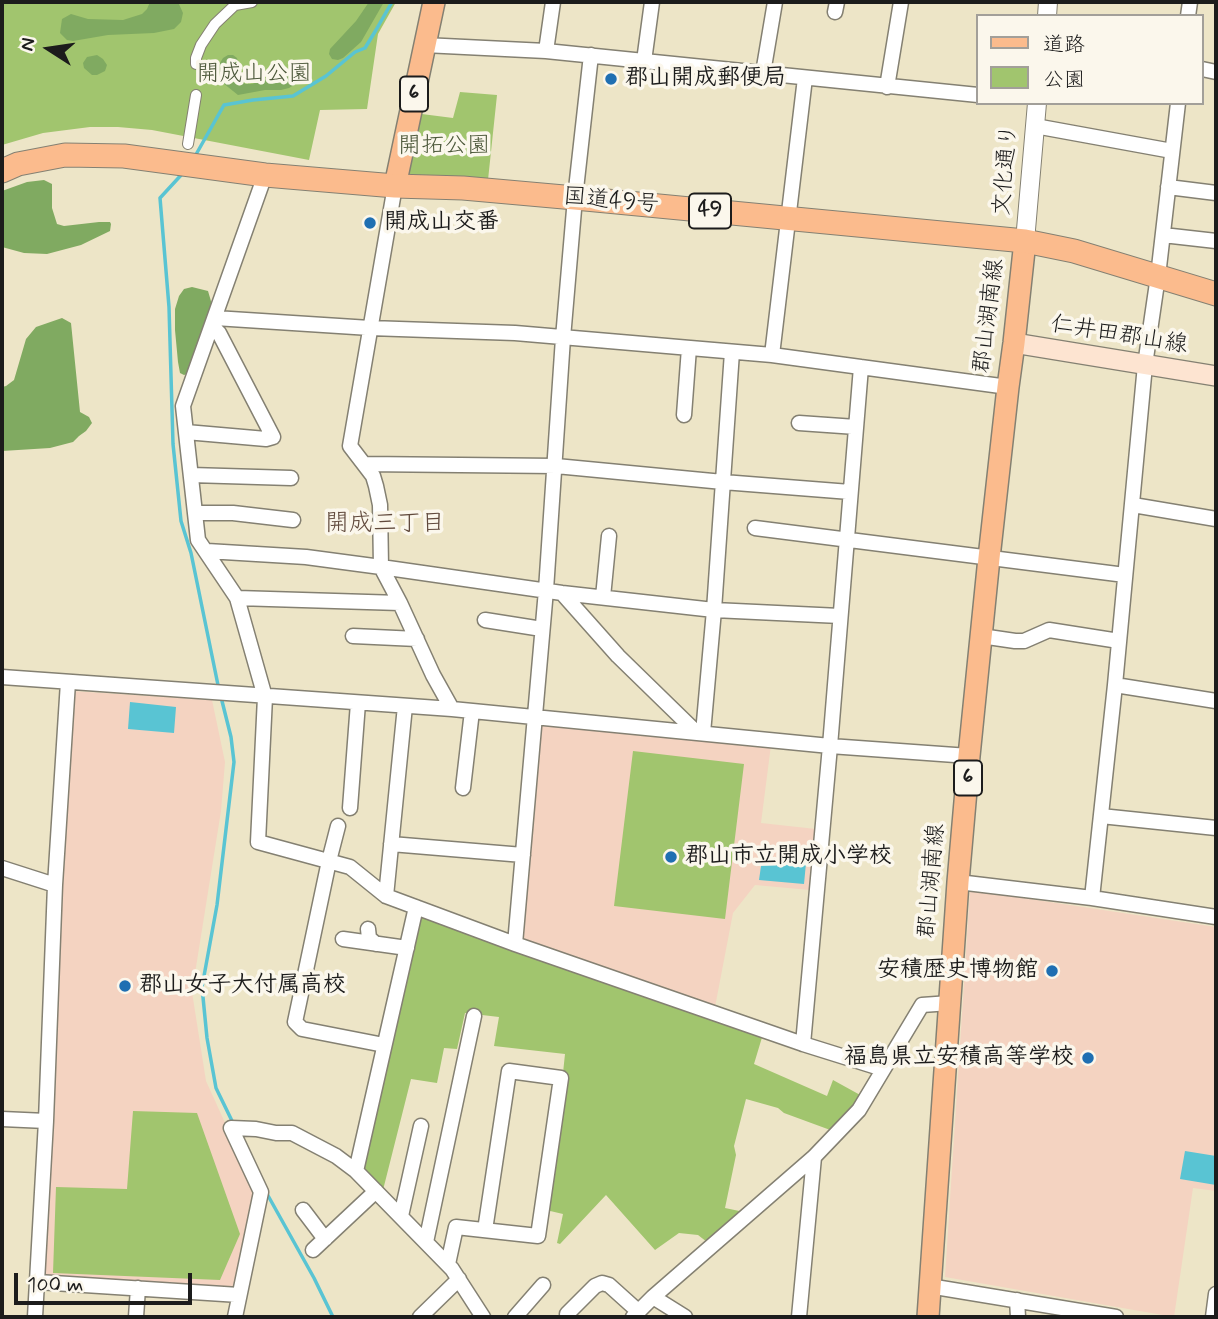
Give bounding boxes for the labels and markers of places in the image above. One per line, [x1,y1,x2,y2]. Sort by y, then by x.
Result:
place label: 郡山開成郵便局 [625,65,786,93]
marker: 郡山開成郵便局 [603,71,619,87]
place label: 開成山交番 [384,209,499,237]
marker: 開成山交番 [362,215,378,231]
place label: 郡山市立開成小学校 [685,843,892,871]
marker: 郡山市立開成小学校 [663,849,679,865]
place label: 安積歴史博物館 [877,957,1038,985]
marker: 安積歴史博物館 [1044,963,1060,979]
place label: 郡山女子大付属高校 [139,972,346,1000]
marker: 郡山女子大付属高校 [117,978,133,994]
place label: 福島県立安積高等学校 [844,1044,1074,1072]
marker: 福島県立安積高等学校 [1080,1050,1096,1066]

